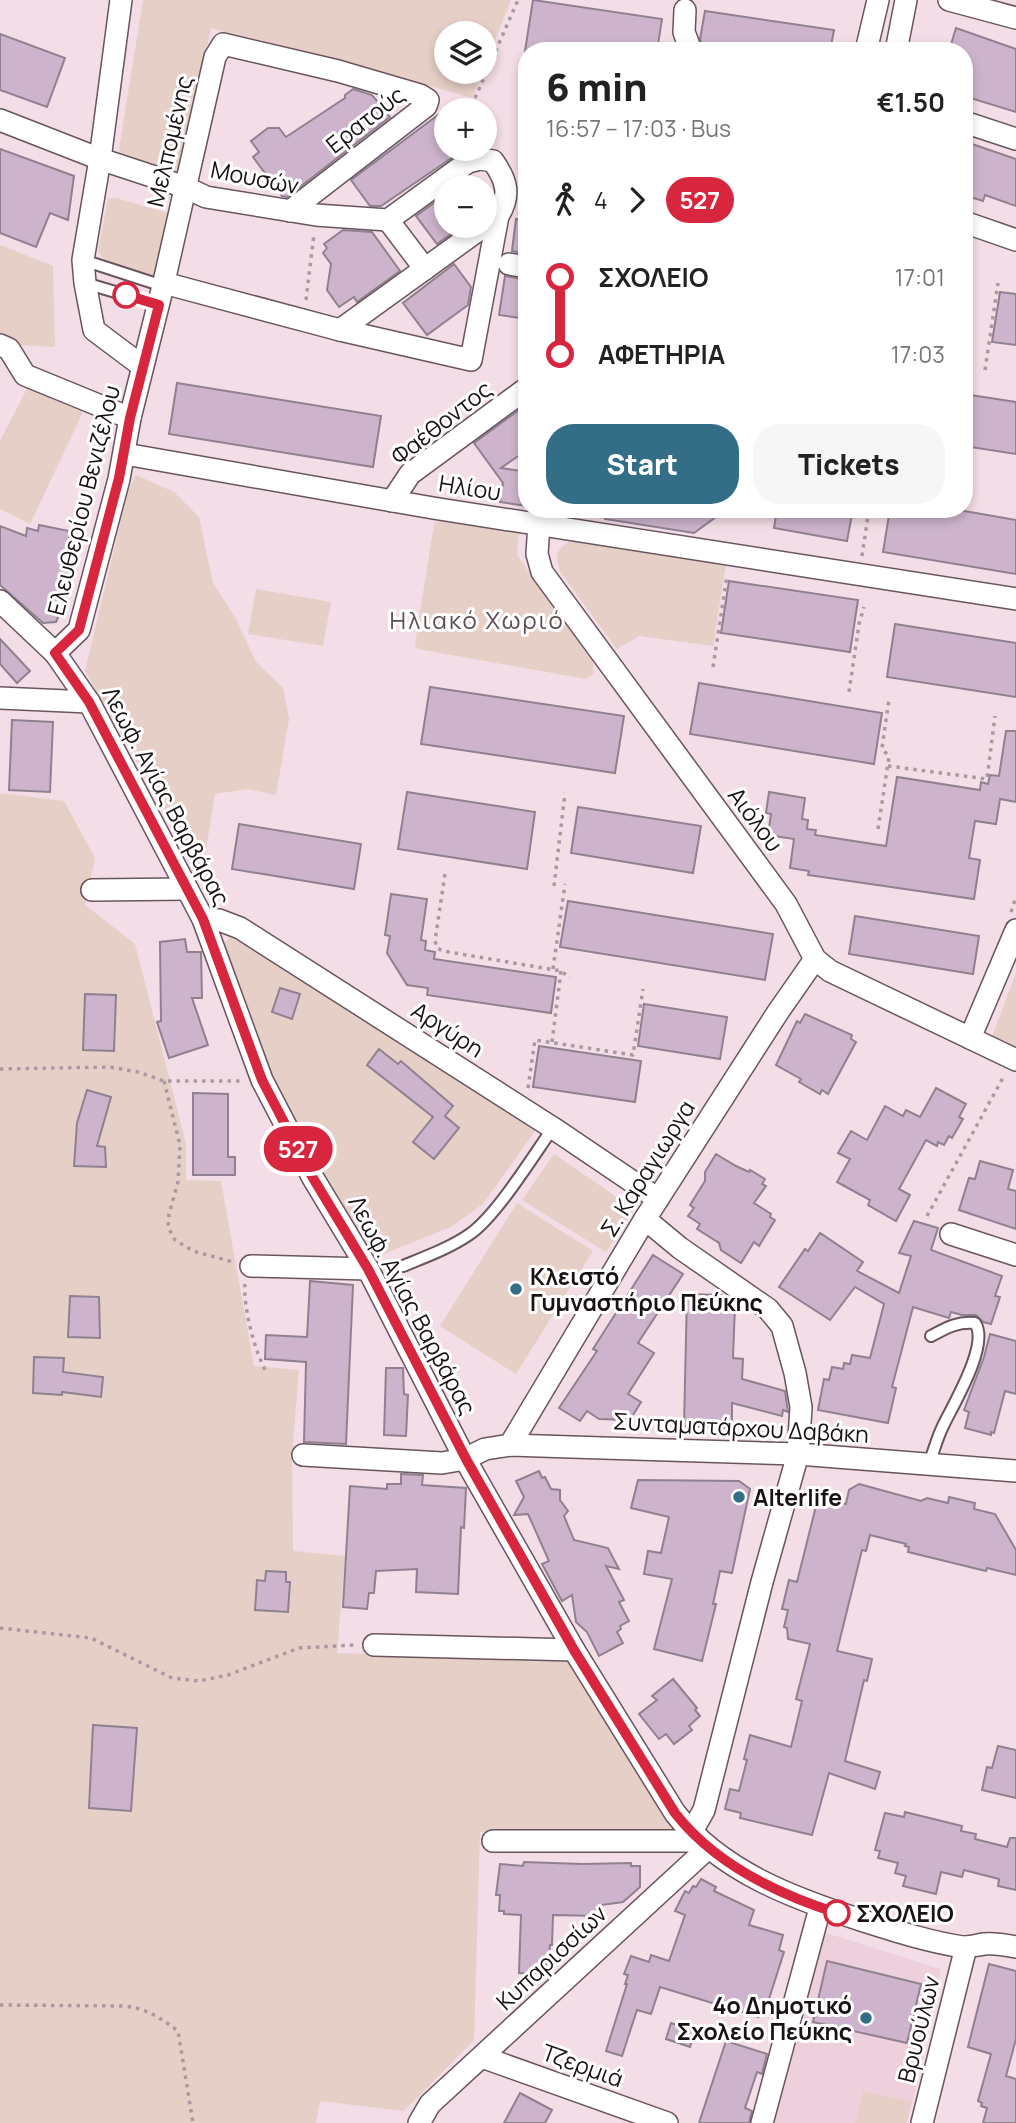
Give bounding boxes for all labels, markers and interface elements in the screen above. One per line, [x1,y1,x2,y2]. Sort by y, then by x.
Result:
map controls [434,21,497,238]
button: layers [434,21,497,84]
text: 6 min [546,60,647,112]
street label: Μελπομένης [138,72,200,210]
street label: Ερατούς [319,78,411,160]
text: €1.50 [877,84,945,120]
button: + [434,98,497,161]
text: 16:57 – 17:03 · Bus [546,112,731,144]
street label: Μουσών [208,153,302,201]
button: − [434,175,497,238]
icon: walk [546,181,584,219]
icon: forward [618,181,656,219]
text: 527 [680,183,720,216]
text: 4 [594,184,608,216]
text: ΣΧΟΛΕΙΟ [598,259,708,295]
text: 17:01 [895,261,945,293]
unlabelled marker [113,282,139,308]
text: ΑΦΕΤΗΡΙΑ [598,336,725,372]
text: 17:03 [891,338,945,370]
street label: Φαέθοντος [384,373,498,471]
street label: Ελευθερίου Βενιζέλου [39,382,127,618]
button: Start [546,424,739,504]
button: Tickets [753,424,945,504]
street label: Ηλίου [437,466,503,508]
district label: Ηλιακό Χωριό [389,603,565,636]
street label: Λεωφ. Αγίας Βαρβάρας [96,681,238,911]
street label: Αιόλου [721,780,791,858]
street label: Αργύρη [406,994,490,1064]
street label: Σ. Καραγιωργα [592,1094,702,1242]
line badge: 527 [258,1126,338,1172]
text: 527 [278,1132,318,1165]
street label: Λεωφ. Αγίας Βαρβάρας [342,1190,484,1420]
place label: Κλειστό Γυμναστήριο Πεύκης [530,1260,763,1318]
marker: Κλειστό Γυμναστήριο Πεύκης [508,1281,524,1297]
street label: Συνταματάρχου Δαβάκη [612,1404,870,1450]
place label: Alterlife [753,1481,842,1513]
marker: Alterlife [731,1489,747,1505]
street label: Κυπαρισσίων [489,1897,613,2017]
place label: ΣΧΟΛΕΙΟ [856,1897,954,1929]
marker: ΣΧΟΛΕΙΟ [824,1900,850,1926]
street label: Βρυούλων [889,1972,947,2086]
place label: 4o Δημοτικό Σχολείο Πεύκης [677,1989,852,2047]
marker: 4o Δημοτικό Σχολείο Πεύκης [858,2010,874,2026]
street label: Τζερμιά [538,2036,628,2094]

